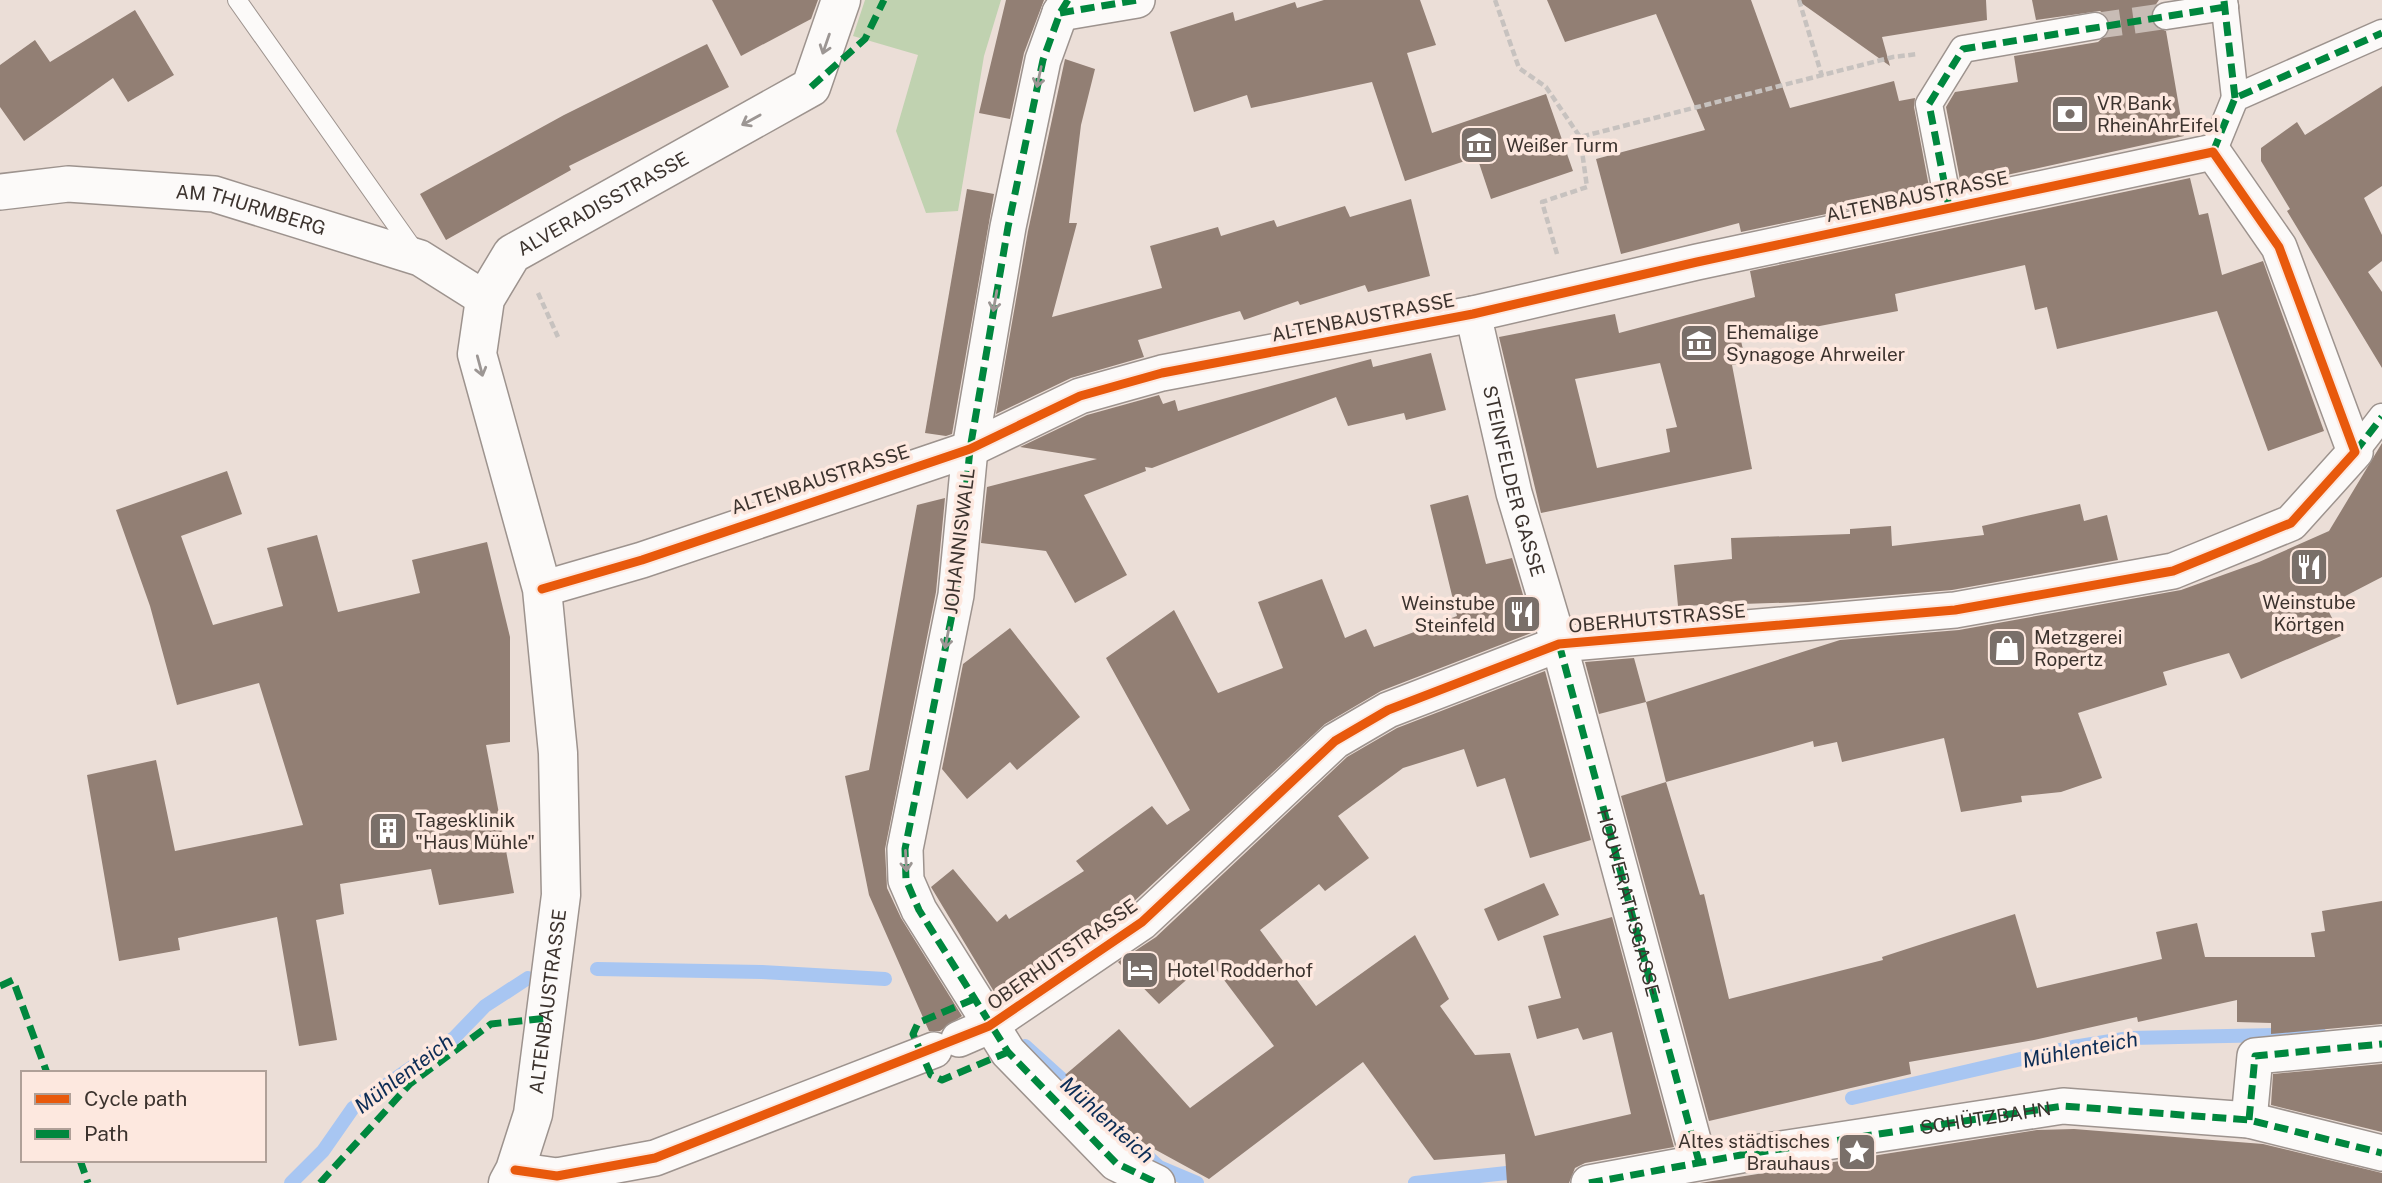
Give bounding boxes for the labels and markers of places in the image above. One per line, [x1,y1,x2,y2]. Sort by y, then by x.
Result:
place label: VR Bank RheinAhrEifel [2097,92,2219,136]
bank icon: VR Bank RheinAhrEifel [2049,93,2091,135]
museum icon: Weißer Turm [1458,124,1500,166]
place label: Weißer Turm [1506,134,1618,156]
place label: Ehemalige Synagoge Ahrweiler [1726,321,1905,365]
museum icon: Ehemalige Synagoge Ahrweiler [1678,322,1720,364]
restaurant icon: Weinstube Körtgen [2288,546,2330,588]
place label: Weinstube Körtgen [2262,591,2356,635]
place label: Weinstube Steinfeld [1401,592,1495,636]
restaurant icon: Weinstube Steinfeld [1501,593,1543,635]
place label: Metzgerei Ropertz [2034,626,2122,670]
shop icon: Metzgerei Ropertz [1986,627,2028,669]
place label: Tagesklinik "Haus Mühle" [415,809,535,853]
building icon: Tagesklinik "Haus Mühle" [367,810,409,852]
hotel icon: Hotel Rodderhof [1119,949,1161,991]
place label: Hotel Rodderhof [1167,959,1313,981]
place label: Altes städtisches Brauhaus [1678,1130,1830,1174]
place icon: Altes städtisches Brauhaus [1836,1131,1878,1173]

